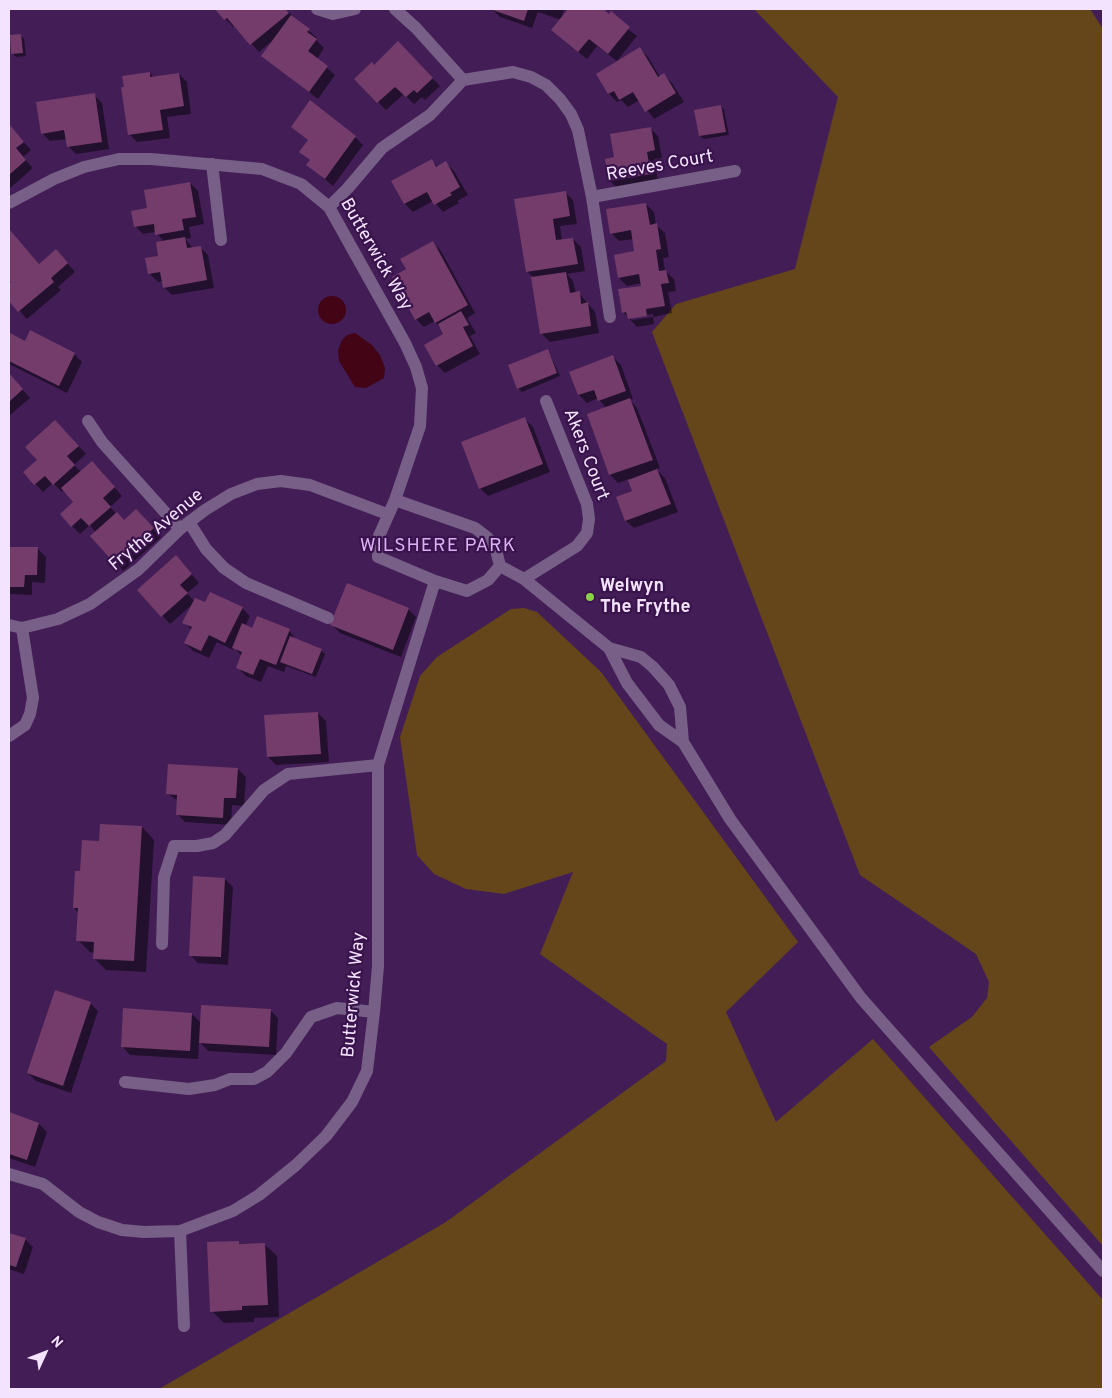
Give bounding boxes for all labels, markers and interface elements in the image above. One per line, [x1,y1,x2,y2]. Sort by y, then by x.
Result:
street label: Reeves Court [605,147,715,187]
street label: Butterwick Way [334,195,416,315]
street label: Akers Court [558,406,612,504]
street label: Frythe Avenue [105,485,209,577]
district label: WILSHERE PARK [358,536,518,558]
place label: Welwyn The Frythe [600,576,691,618]
marker: Welwyn The Frythe [584,591,596,603]
street label: Butterwick Way [339,931,371,1059]
north arrow [20,1328,70,1378]
text: N [47,1333,66,1352]

